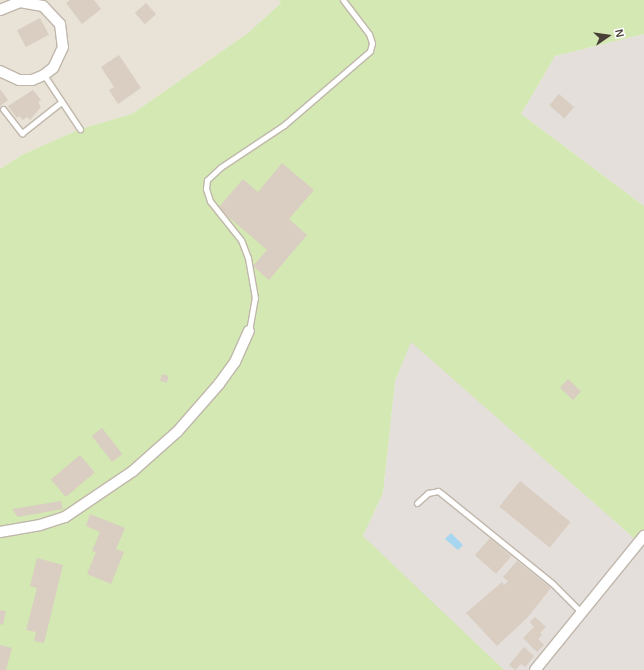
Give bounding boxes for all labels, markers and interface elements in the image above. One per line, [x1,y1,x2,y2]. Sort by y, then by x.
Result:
north arrow [588,16,628,56]
text: N [613,28,626,39]

